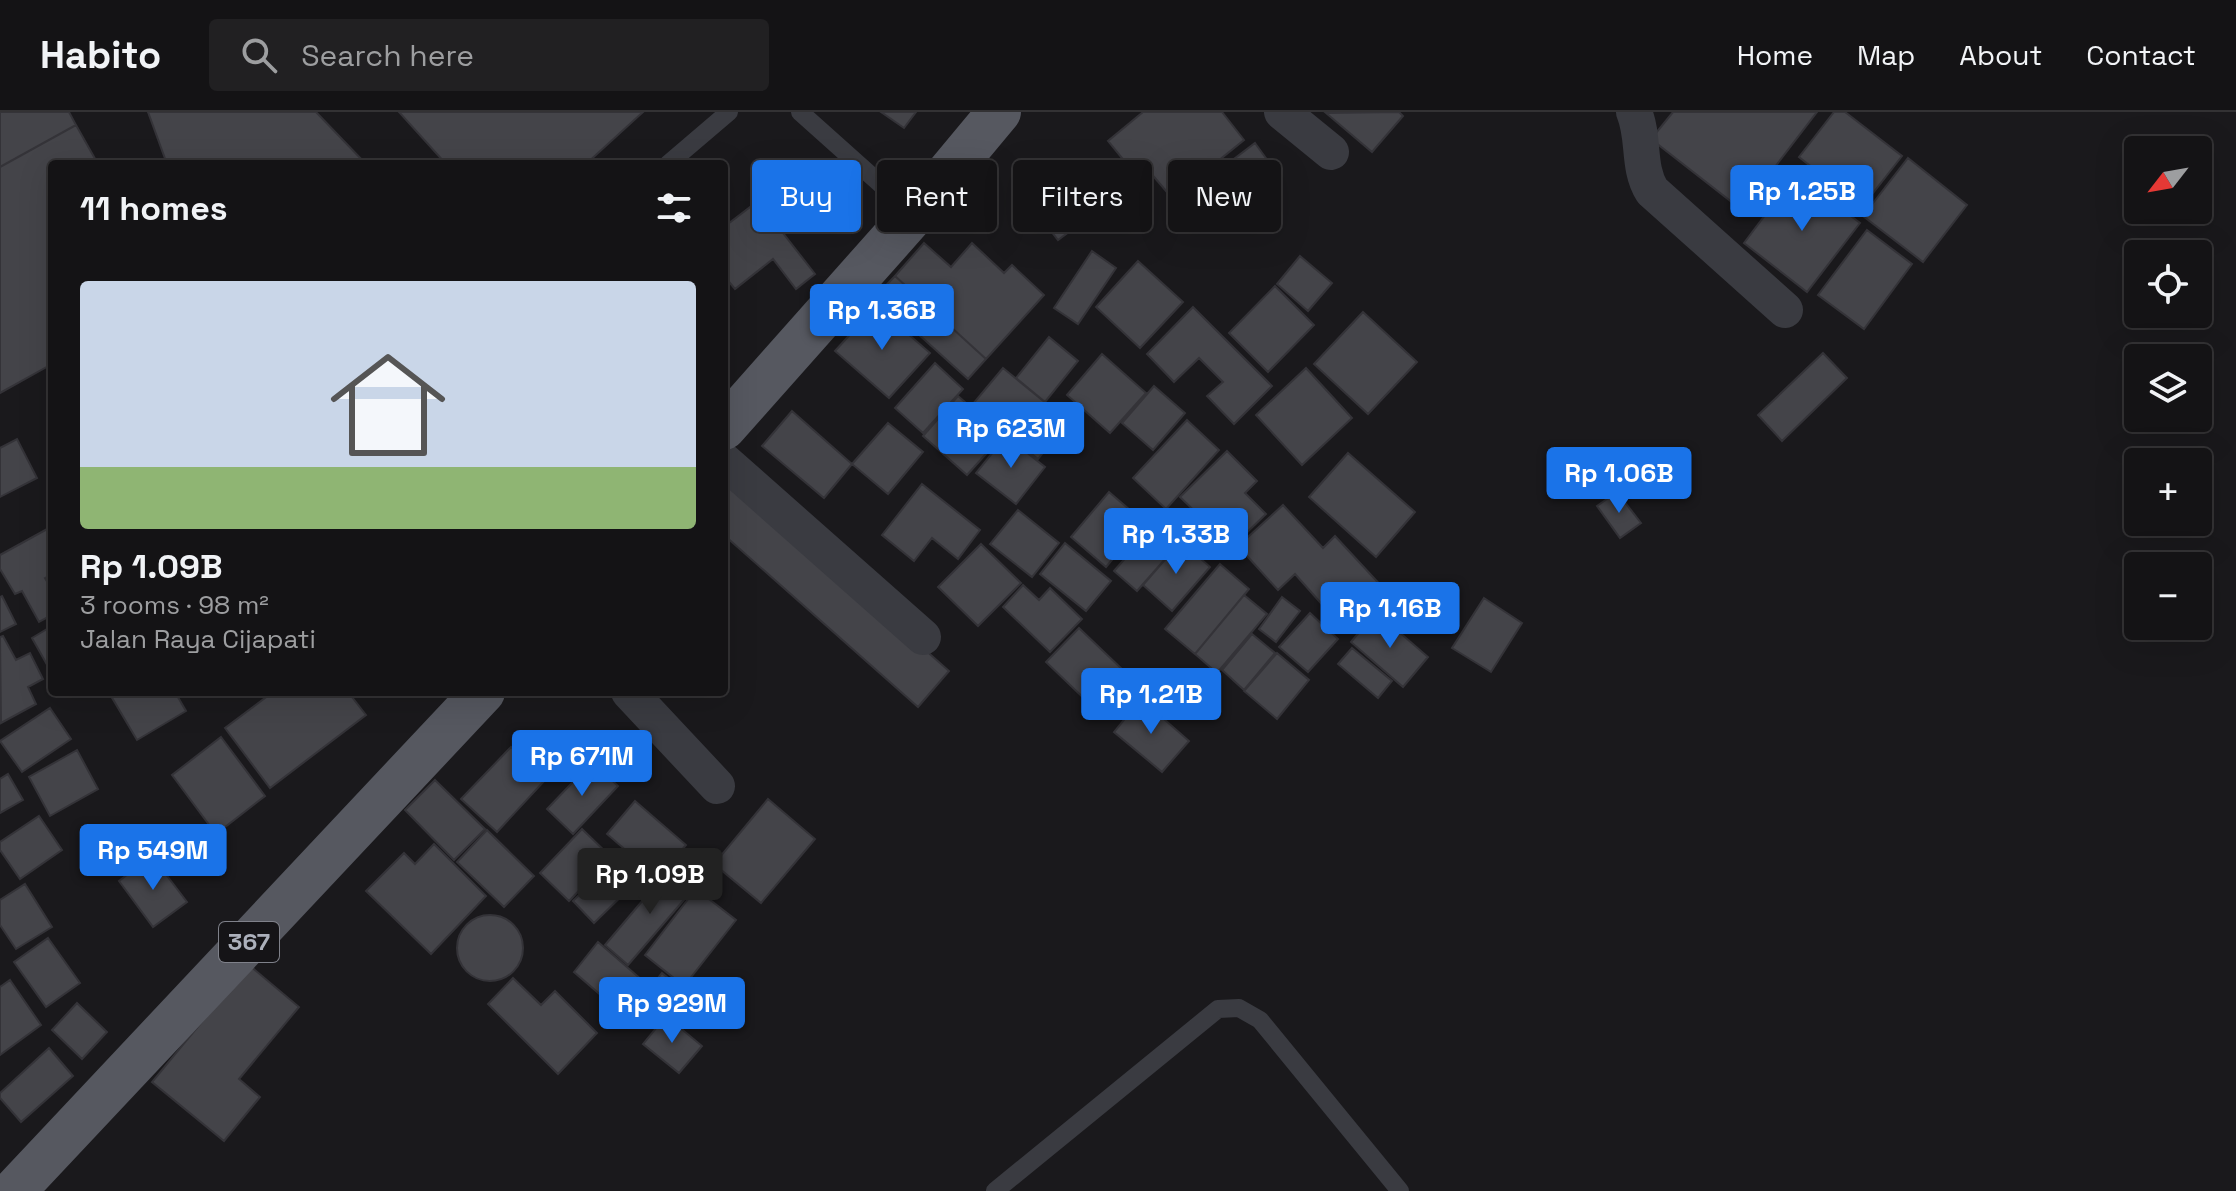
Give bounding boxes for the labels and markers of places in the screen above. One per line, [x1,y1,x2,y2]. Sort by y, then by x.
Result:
pin: Rp 1.25B [1719,165,1885,233]
pin: Rp 1.36B [799,284,965,352]
pin: Rp 623M [937,402,1085,470]
pin: Rp 1.06B [1536,447,1702,515]
pin: Rp 1.33B [1093,508,1259,576]
pin: Rp 1.16B [1307,582,1473,650]
pin: Rp 1.21B [1068,668,1234,736]
pin: Rp 671M [508,730,656,798]
pin: Rp 549M [79,824,227,892]
pin: Rp 1.09B [567,848,733,916]
pin: Rp 929M [598,977,746,1045]

